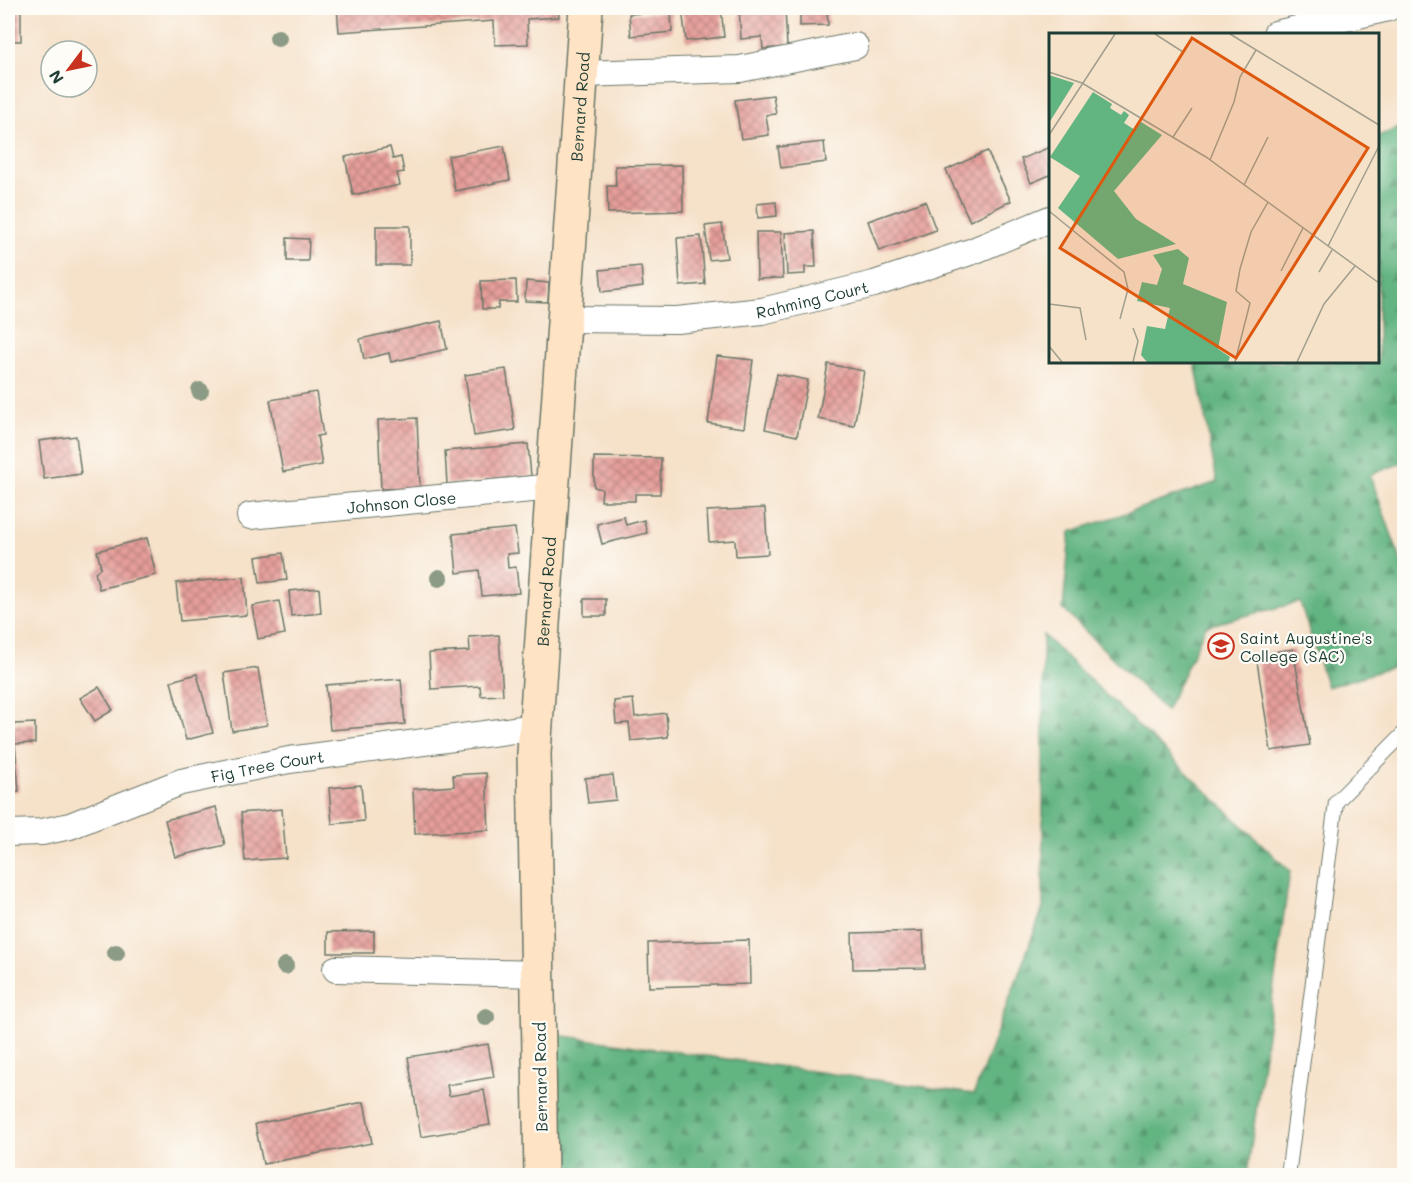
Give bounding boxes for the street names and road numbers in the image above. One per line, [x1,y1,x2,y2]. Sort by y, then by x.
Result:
street label: Bernard Road [565,51,593,162]
street label: Rahming Court [755,275,870,322]
street label: Johnson Close [345,486,457,517]
street label: Bernard Road [531,536,560,647]
street label: Fig Tree Court [209,745,325,786]
street label: Bernard Road [529,1022,551,1132]

